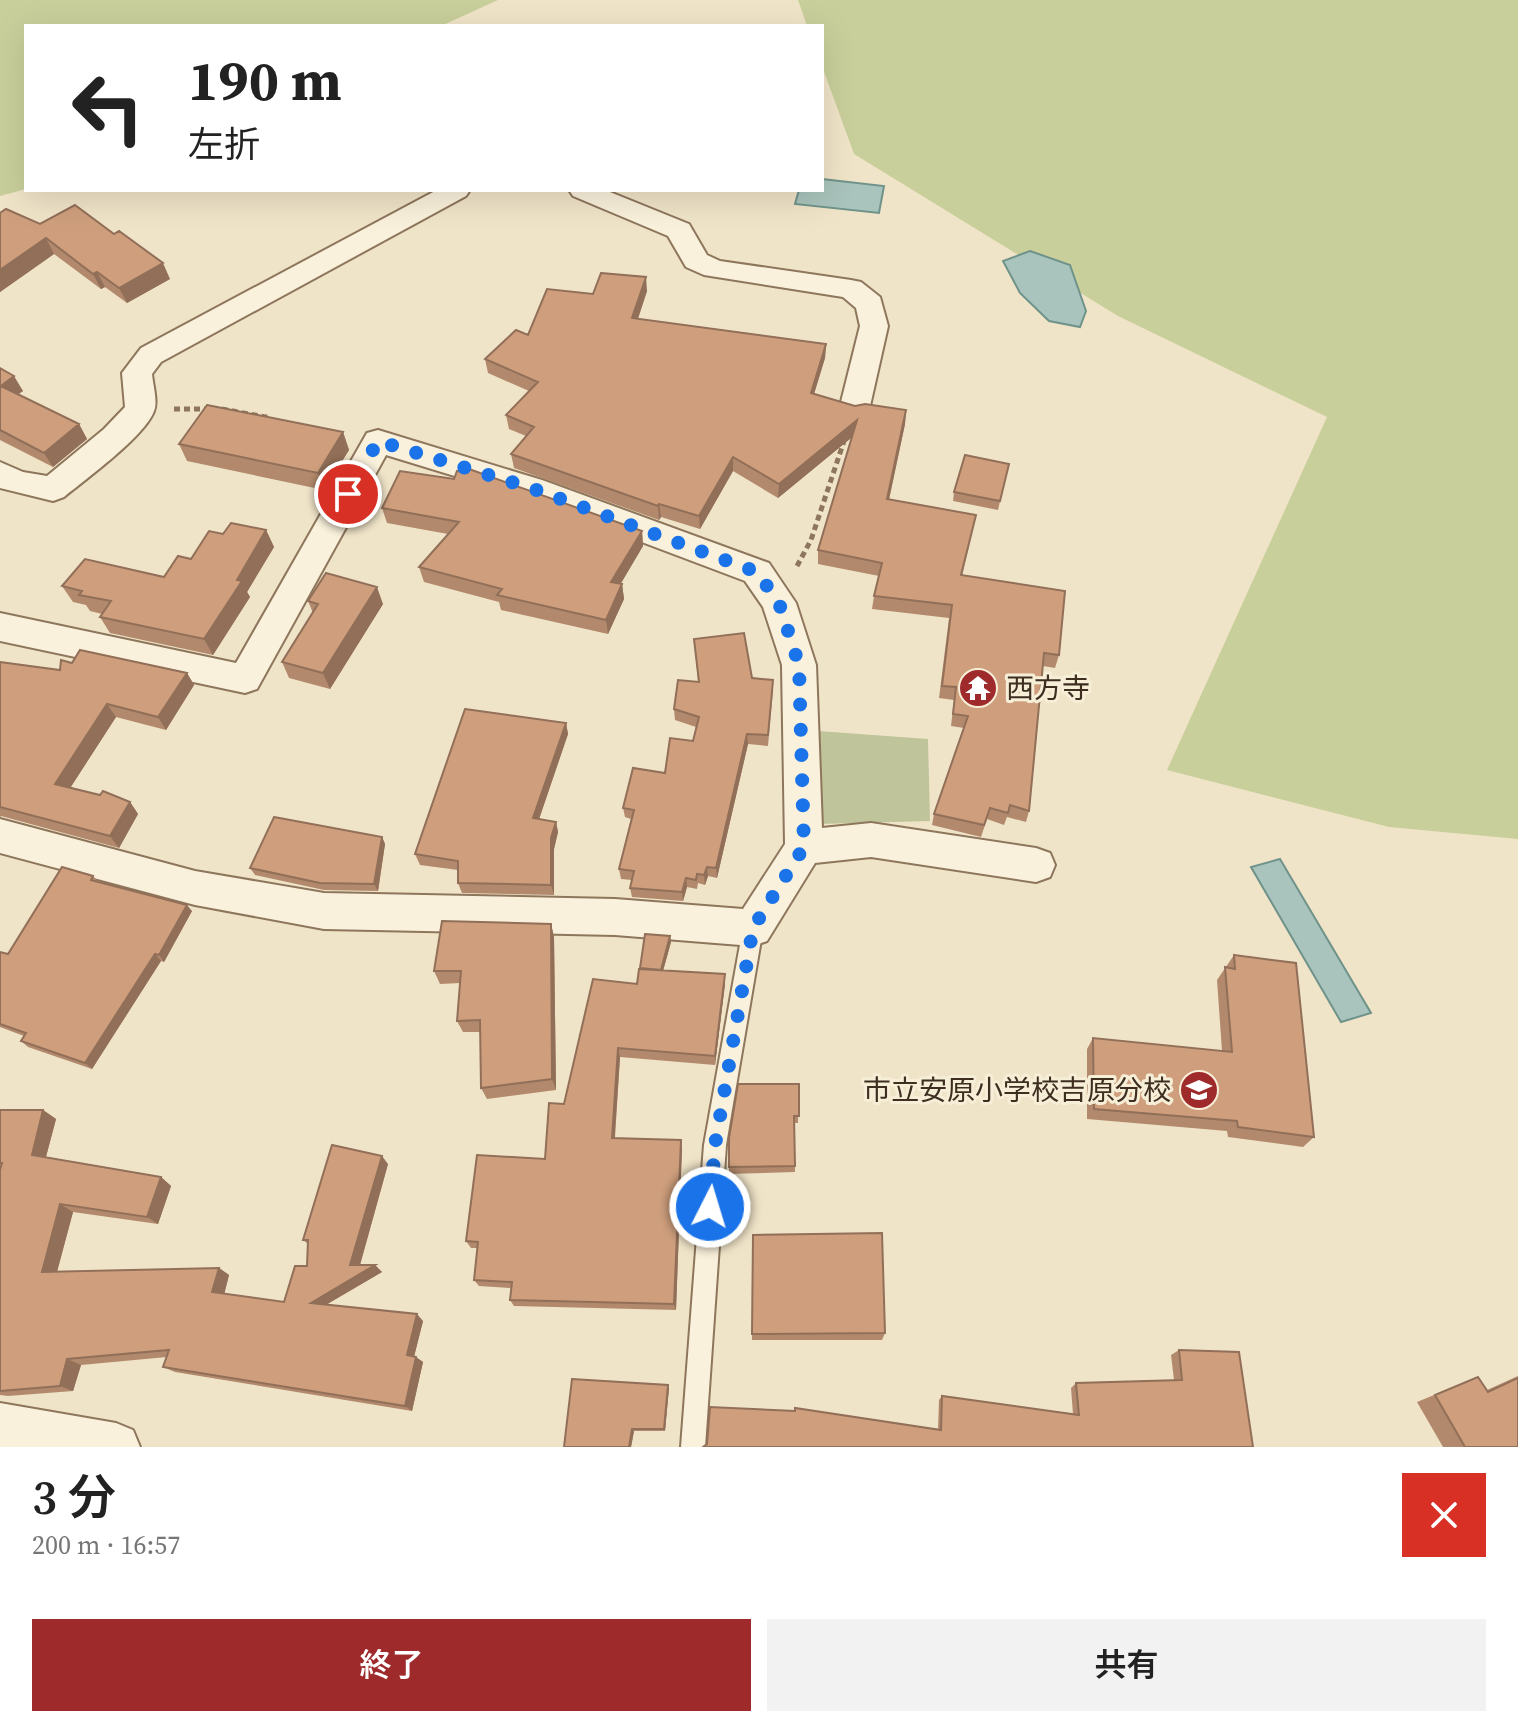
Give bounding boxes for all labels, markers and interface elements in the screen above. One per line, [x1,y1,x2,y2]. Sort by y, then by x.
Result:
text: 190 m [188,42,342,119]
icon: left [56,56,160,160]
text: 左折 [188,120,260,169]
pin [314,460,382,528]
icon: arrive [326,472,370,516]
temple icon: 西方寺 [957,667,999,709]
place label: 西方寺 [1006,669,1090,707]
school or university icon: 市立安原小学校吉原分校 [1178,1069,1220,1111]
place label: 市立安原小学校吉原分校 [863,1071,1171,1109]
position arrow [668,1165,752,1249]
text: 3 分 [32,1464,116,1530]
button: close [1402,1473,1486,1557]
text: 200 m · 16:57 [32,1527,180,1563]
button: 終了 [32,1619,751,1711]
button: 共有 [767,1619,1486,1711]

